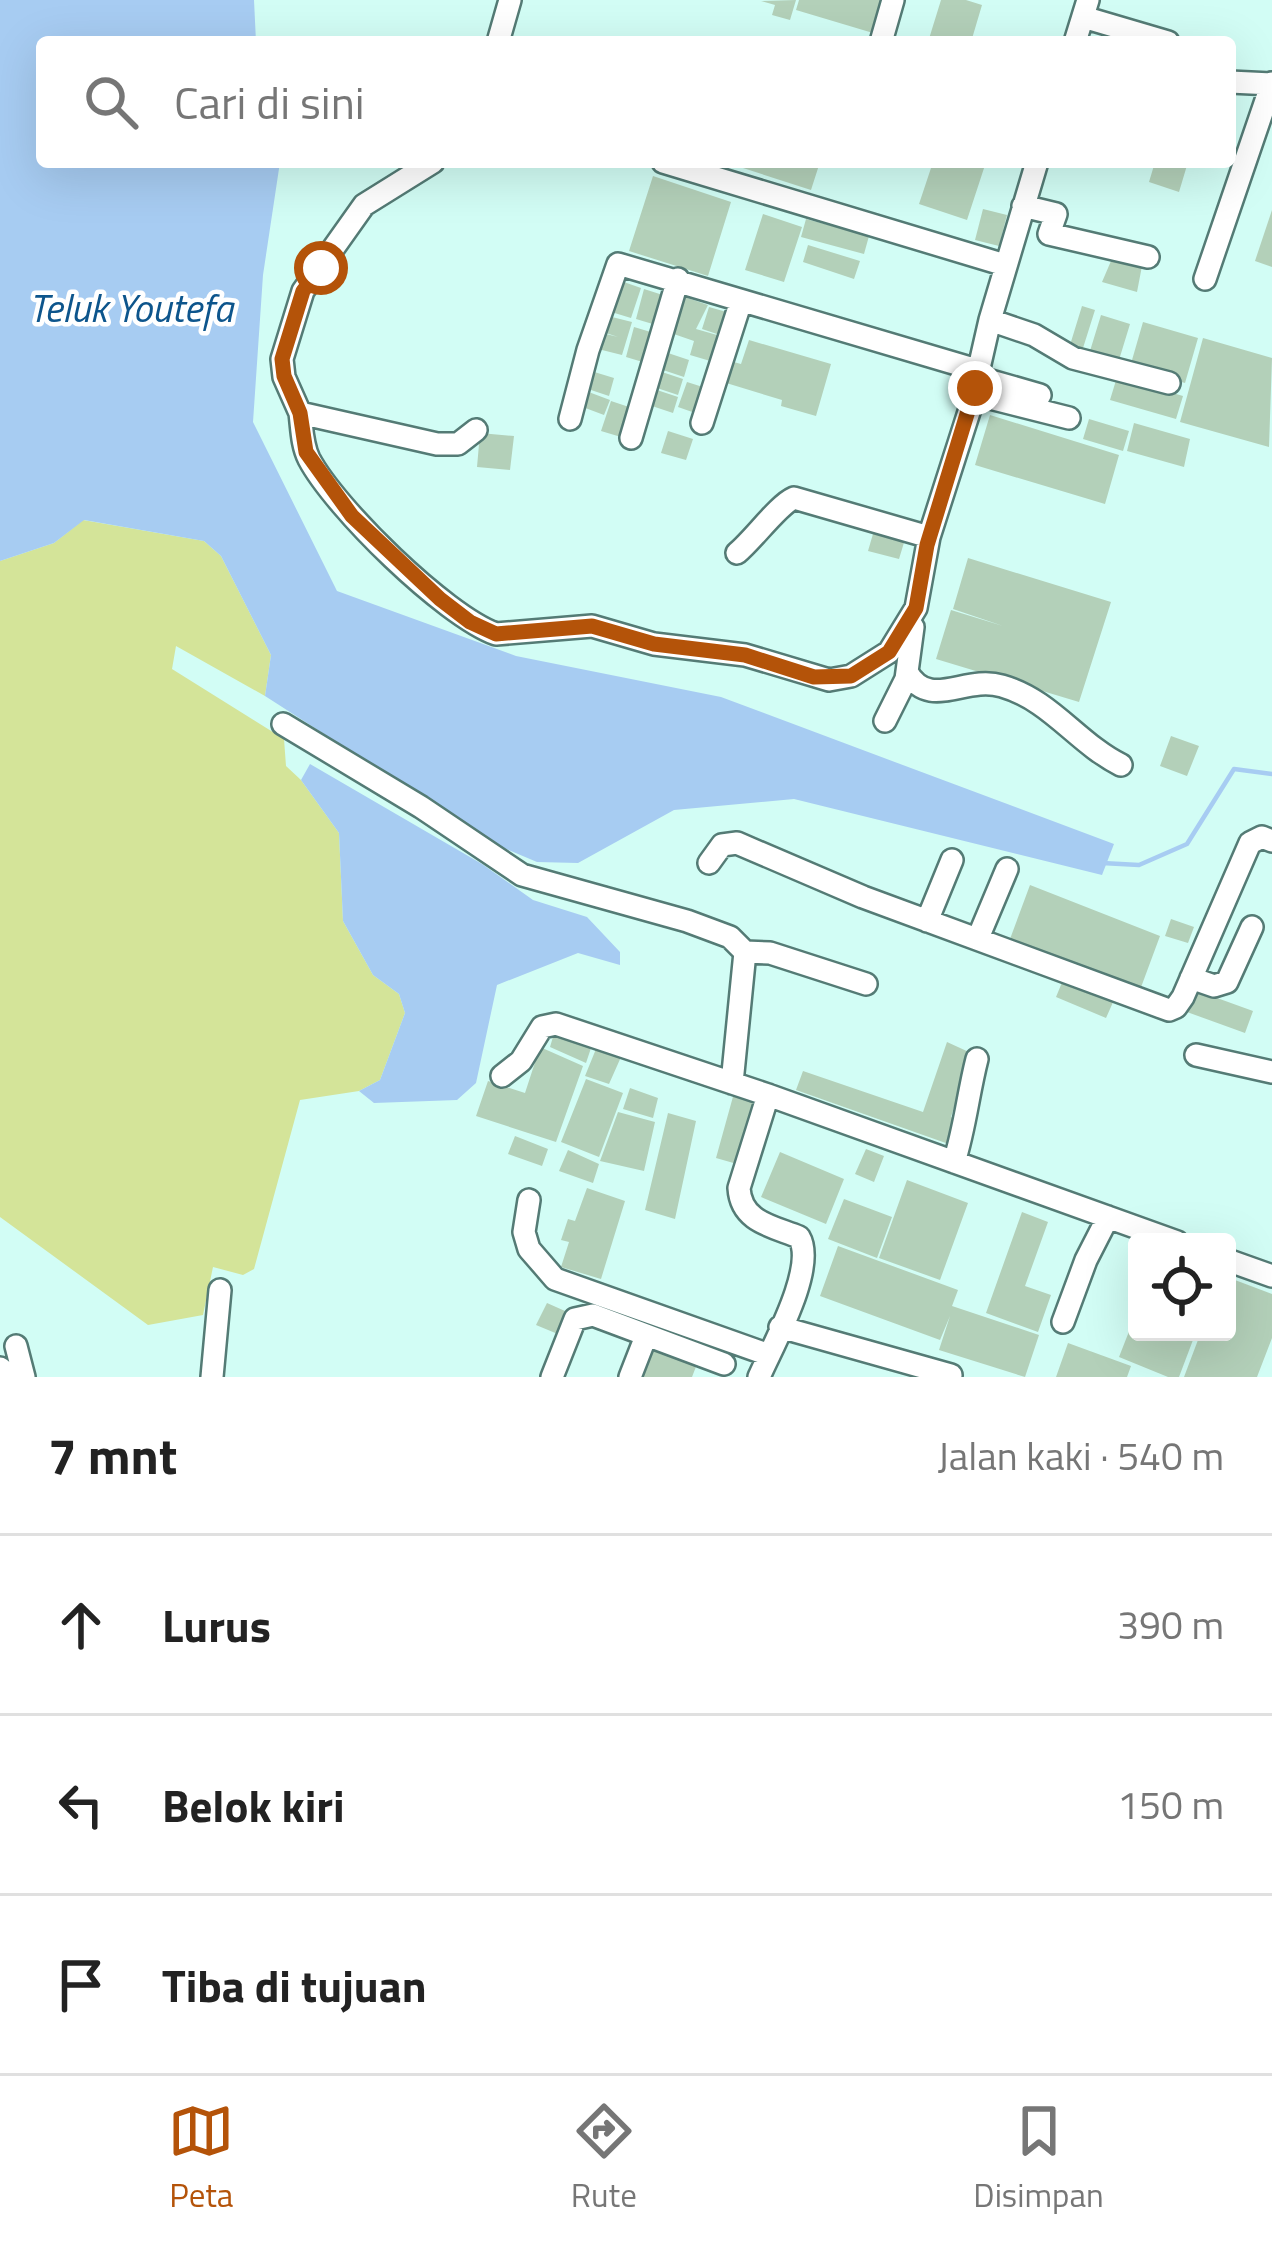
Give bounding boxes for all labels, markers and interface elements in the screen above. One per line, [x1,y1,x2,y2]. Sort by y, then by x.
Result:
search box [36,36,1236,168]
text: Cari di sini [174,68,365,136]
icon: search [78,69,144,135]
route start [294,241,348,295]
water label: Teluk Youtefa [29,278,236,337]
route end [948,361,1002,415]
map controls [1128,1233,1236,1341]
button: locate [1128,1233,1236,1341]
text: 7 mnt [48,1416,177,1494]
text: Jalan kaki · 540 m [937,1426,1224,1485]
text: Lurus [162,1591,271,1659]
icon: ahead [48,1592,114,1658]
text: 390 m [1117,1595,1224,1654]
text: Belok kiri [162,1771,345,1839]
icon: left [48,1772,114,1838]
text: 150 m [1117,1775,1224,1834]
text: Tiba di tujuan [162,1951,427,2019]
icon: arrive [48,1952,114,2018]
tab: Peta [168,2098,234,2220]
tab: Rute [571,2098,637,2220]
tab: Disimpan [973,2098,1104,2220]

